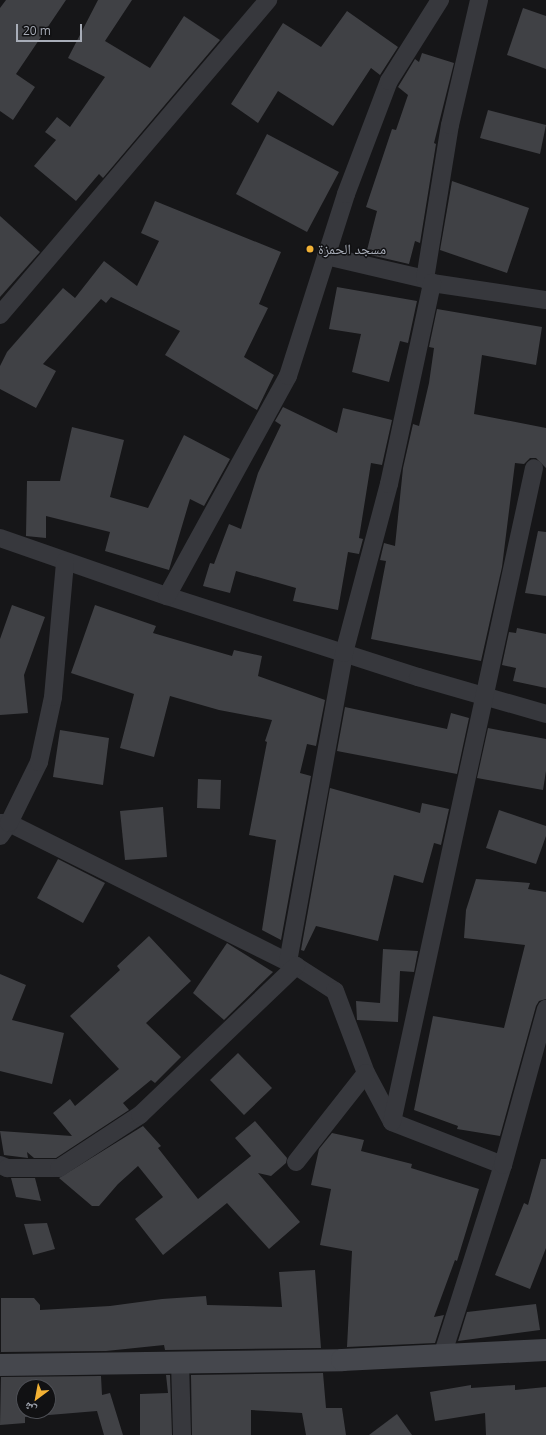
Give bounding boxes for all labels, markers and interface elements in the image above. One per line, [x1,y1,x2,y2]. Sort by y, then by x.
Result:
scale bar [18,16,84,42]
text: 20 m [23,22,51,39]
place label: مسجد الحمزة [318,241,386,257]
marker: مسجد الحمزة [305,244,315,254]
north arrow [16,1379,56,1419]
text: ش [21,1399,39,1418]

